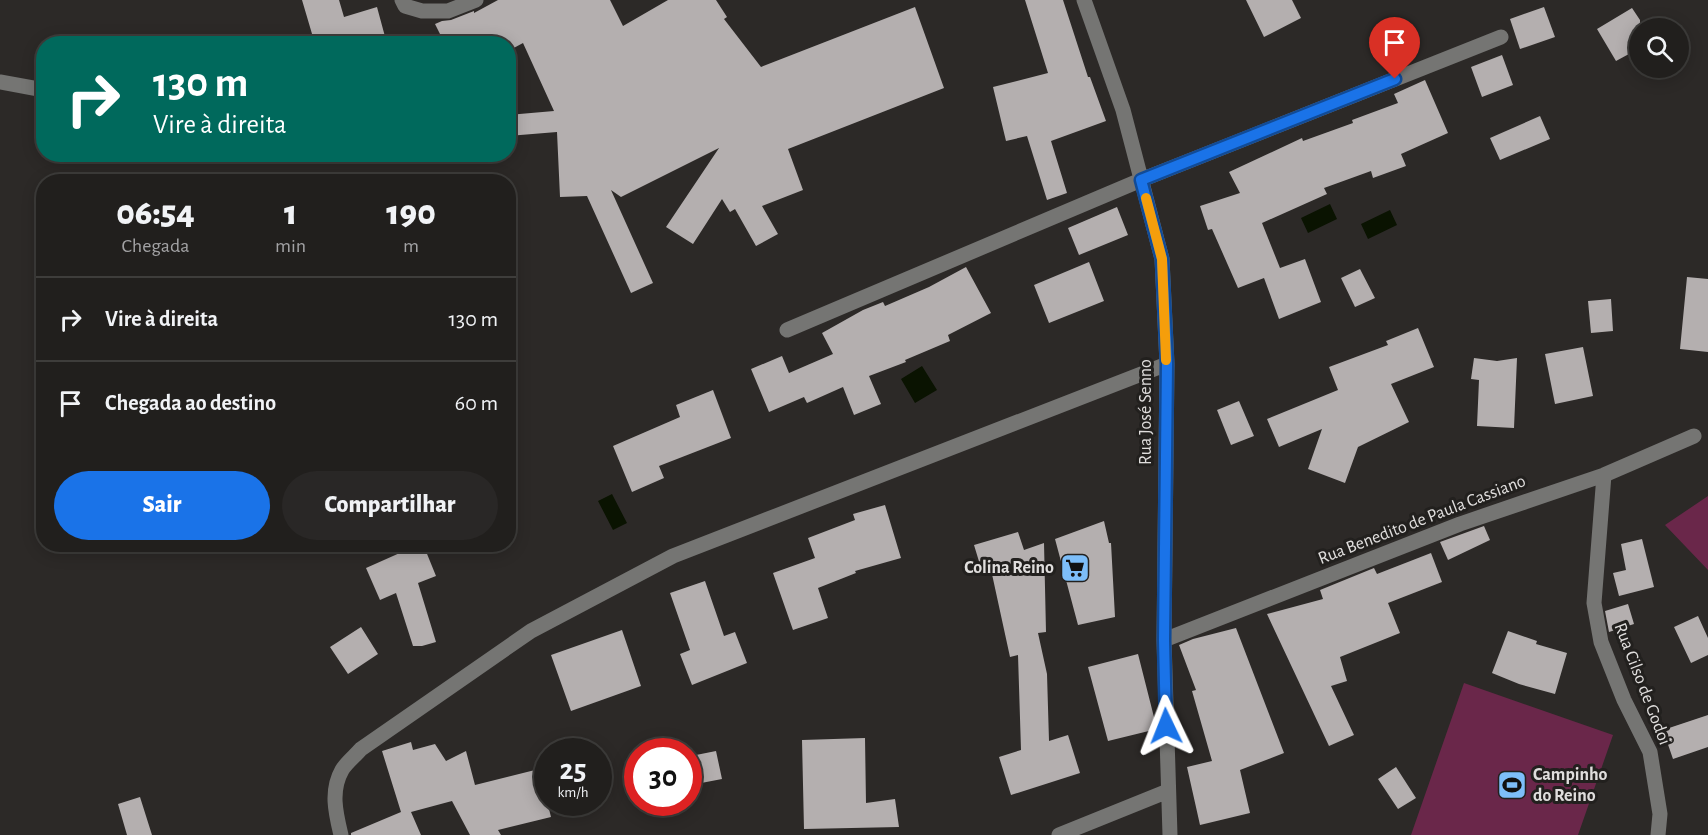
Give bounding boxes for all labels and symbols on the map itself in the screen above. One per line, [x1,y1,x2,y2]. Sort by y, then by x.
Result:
pin [1369,17,1420,79]
street label: Rua José Senno [1137,359,1155,465]
street label: Rua Benedito de Paula Cassiano [1316,472,1528,568]
supermarket icon: Colina Reino [1059,552,1091,584]
place label: Colina Reino [964,559,1054,577]
street label: Rua Cilso de Godoi [1610,621,1674,747]
position arrow [1134,694,1198,758]
speed limit sign: 30 [624,738,702,816]
place label: Campinho do Reino [1533,766,1608,805]
sports icon: Campinho do Reino [1496,769,1528,801]

